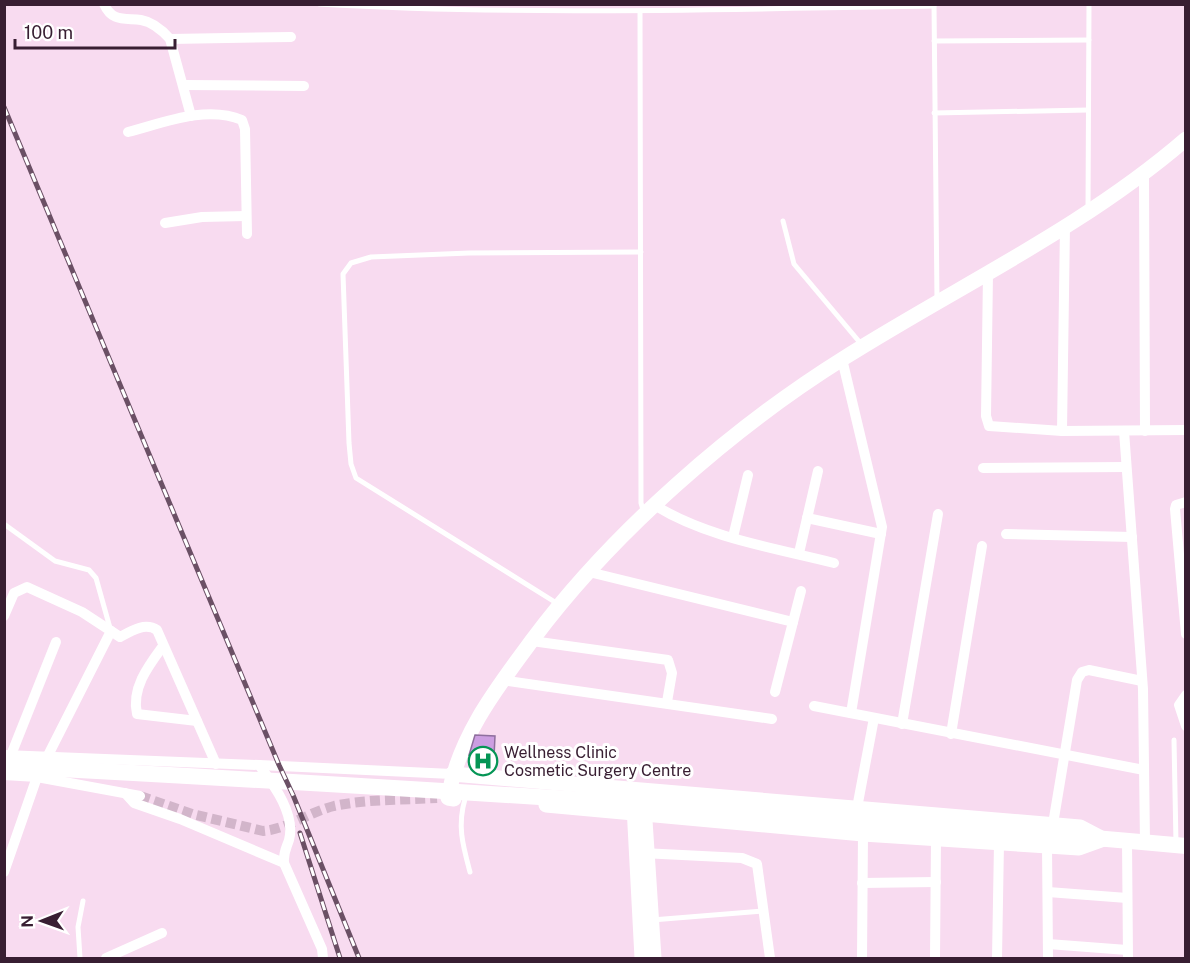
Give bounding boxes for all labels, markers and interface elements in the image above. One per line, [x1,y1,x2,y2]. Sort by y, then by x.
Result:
scale bar [15,12,176,50]
text: 100 m [24,22,73,43]
place label: Wellness Clinic Cosmetic Surgery Centre [504,743,691,780]
hospital icon: Wellness Clinic Cosmetic Surgery Centre [467,745,499,777]
north arrow [12,891,72,951]
text: N [18,915,37,928]

